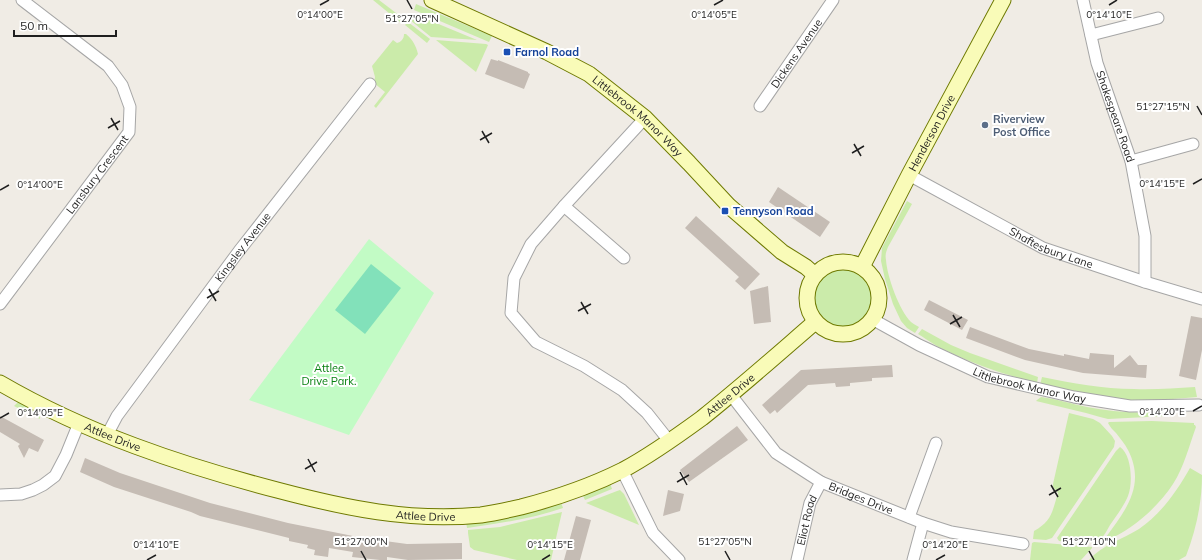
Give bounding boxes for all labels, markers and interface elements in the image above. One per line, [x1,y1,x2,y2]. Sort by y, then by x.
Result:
text: 0°14'00"E [297,8,343,21]
text: 0°14'05"E [691,8,737,21]
text: 0°14'10"E [1086,8,1132,21]
scale bar [14,12,116,38]
text: 51°27'05"N [385,12,439,25]
street label: Dickens Avenue [768,16,825,91]
text: 50 m [20,18,48,33]
place label: Farnol Road [515,45,579,59]
marker: Farnol Road [502,47,512,57]
street label: Shakespeare Road [1093,69,1138,164]
street label: Littlebrook Manor Way [590,72,686,160]
street label: Henderson Drive [905,92,958,174]
text: 51°27'15"N [1136,100,1190,113]
place label: Riverview Post Office [993,112,1050,139]
marker: Riverview Post Office [980,120,990,130]
street label: Lansbury Crescent [63,132,131,217]
text: 0°14'15"E [1139,177,1185,190]
text: 0°14'00"E [17,178,63,191]
place label: Tennyson Road [733,204,814,218]
marker: Tennyson Road [720,206,730,216]
street label: Kingsley Avenue [212,210,274,285]
street label: Shaftesbury Lane [1007,224,1095,271]
park label: Attlee Drive Park. [301,361,357,388]
street label: Littlebrook Manor Way [971,364,1087,406]
street label: Attlee Drive [703,370,757,419]
text: 0°14'20"E [1139,405,1185,418]
text: 0°14'05"E [17,406,63,419]
street label: Attlee Drive [82,419,143,455]
street label: Bridges Drive [827,479,895,517]
street label: Eliot Road [794,492,820,547]
street label: Attlee Drive [395,507,455,524]
text: 51°27'00"N [334,535,388,548]
text: 51°27'05"N [698,535,752,548]
text: 51°27'10"N [1062,535,1116,548]
text: 0°14'10"E [133,538,179,551]
text: 0°14'15"E [527,538,573,551]
text: 0°14'20"E [922,538,968,551]

